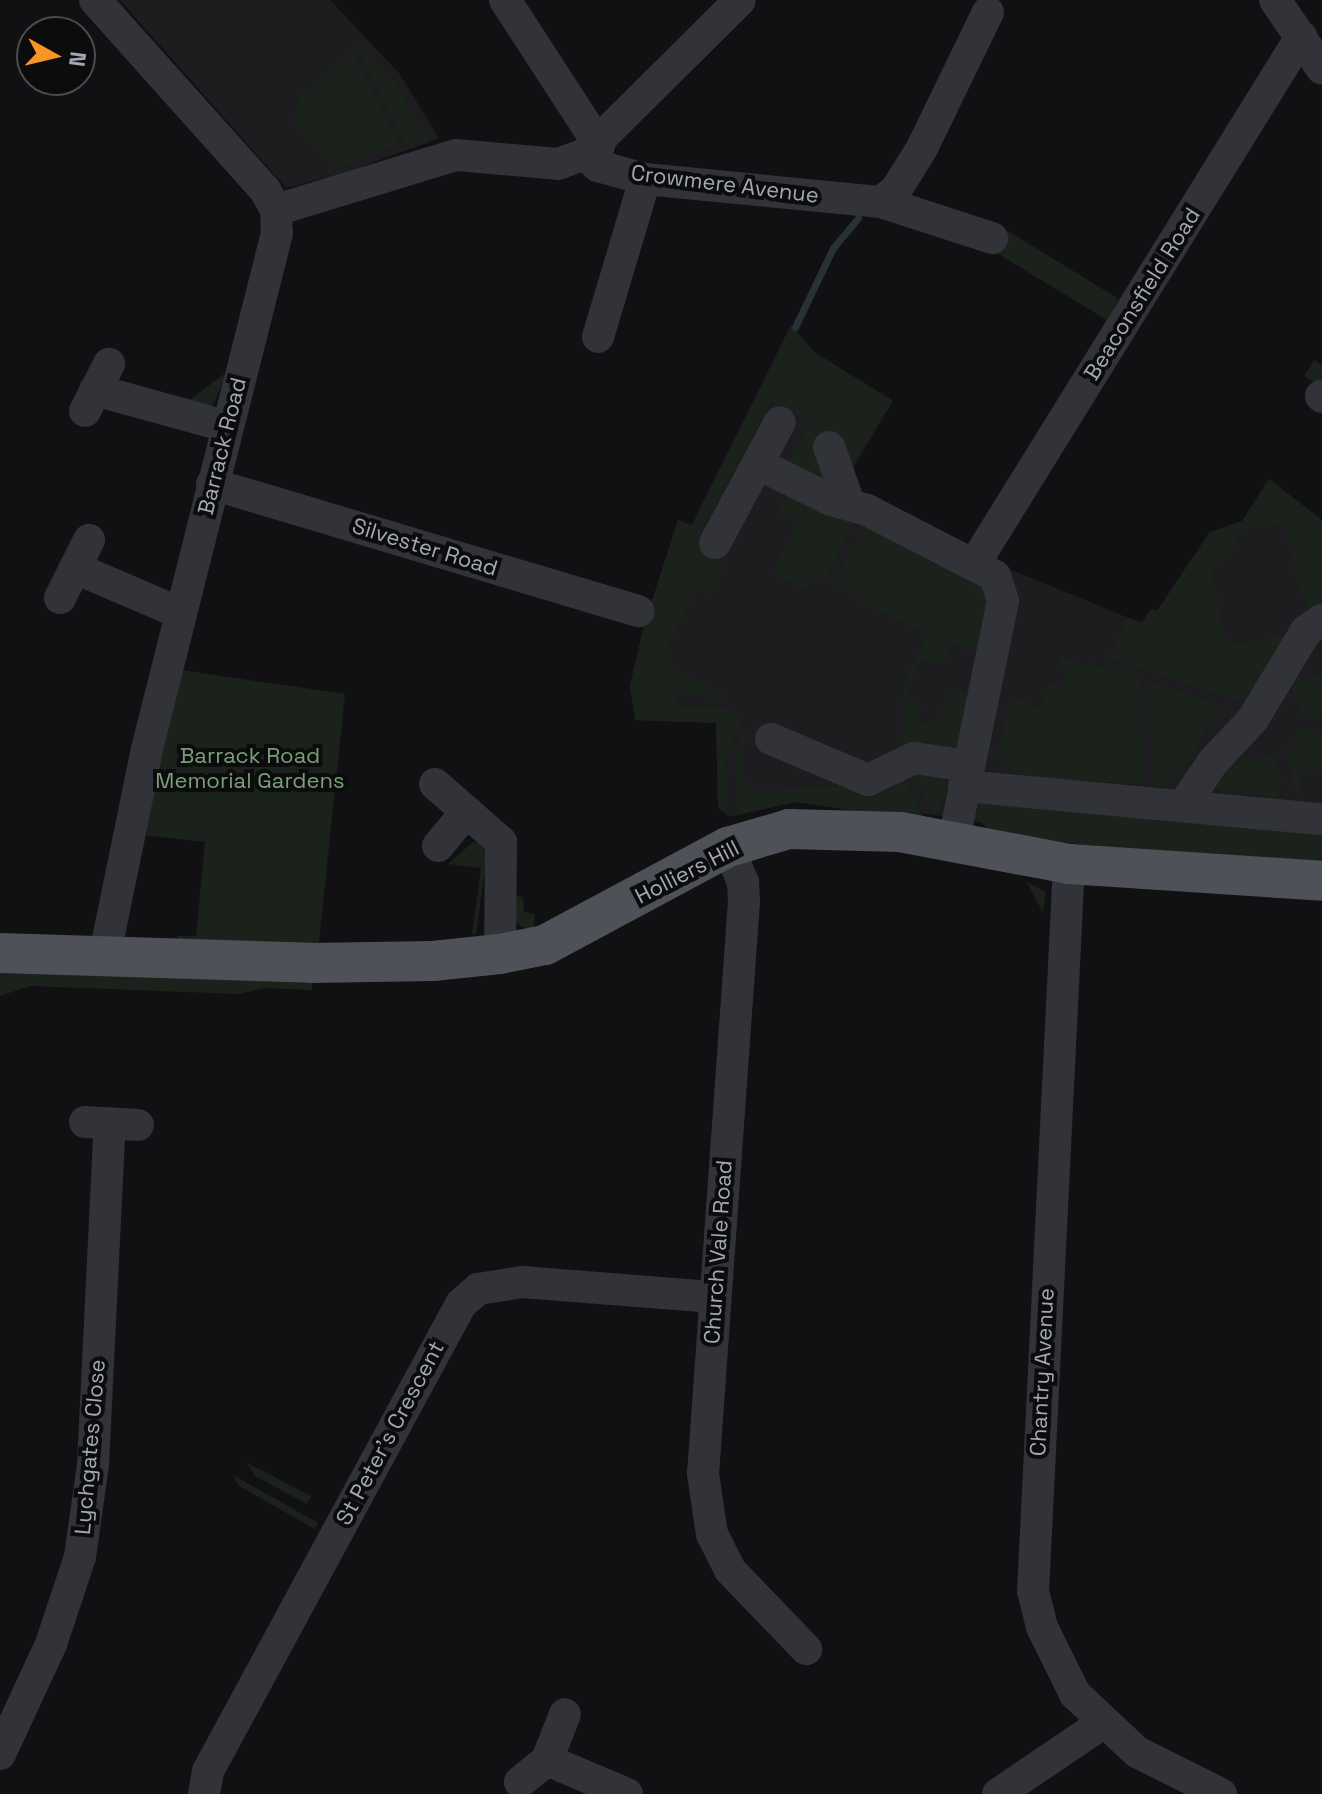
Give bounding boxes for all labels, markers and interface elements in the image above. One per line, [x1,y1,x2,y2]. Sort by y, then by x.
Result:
north arrow [16,16,96,96]
text: N [63,50,93,68]
street label: Crowmere Avenue [629,159,821,209]
street label: Beaconsfield Road [1078,203,1206,385]
street label: Barrack Road [192,375,252,517]
street label: Silvester Road [349,512,501,582]
park label: Barrack Road Memorial Gardens [155,742,345,794]
street label: Holliers Hill [631,835,743,909]
street label: Church Vale Road [698,1159,738,1345]
street label: Chantry Avenue [1024,1287,1060,1457]
street label: St Peter's Crescent [330,1336,450,1530]
street label: Lychgates Close [69,1358,111,1536]

